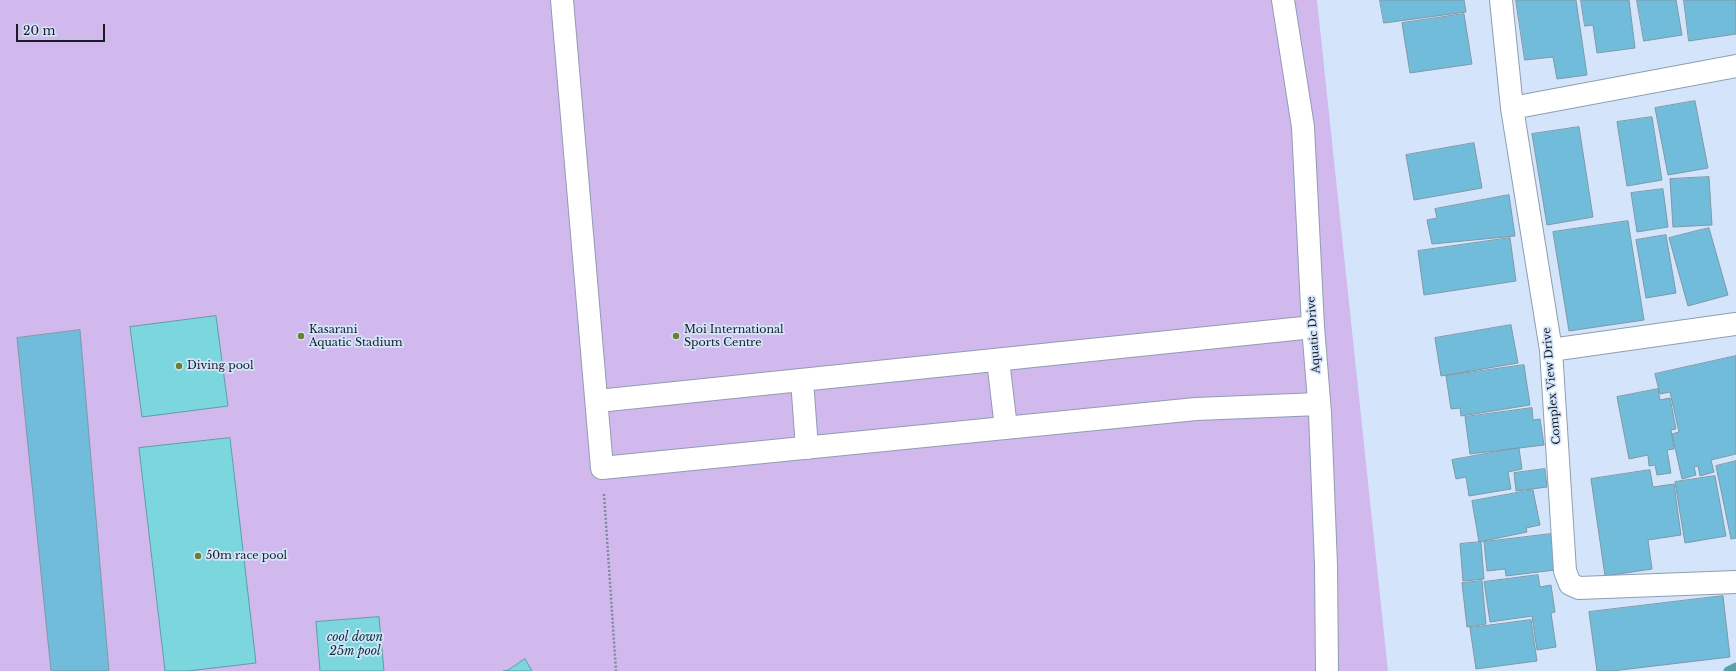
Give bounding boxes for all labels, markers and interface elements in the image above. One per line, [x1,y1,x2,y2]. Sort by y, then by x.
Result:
scale bar [18,16,107,42]
text: 20 m [23,23,55,38]
street label: Aquatic Drive [1305,296,1323,374]
place label: Kasarani Aquatic Stadium [309,323,403,349]
place label: Moi International Sports Centre [684,323,784,349]
street label: Complex View Drive [1540,327,1564,445]
marker: Kasarani Aquatic Stadium [296,331,306,341]
marker: Moi International Sports Centre [671,331,681,341]
place label: Diving pool [187,359,254,373]
marker: Diving pool [174,361,184,371]
place label: 50m race pool [206,549,287,563]
marker: 50m race pool [193,551,203,561]
water label: cool down 25m pool [327,631,383,659]

